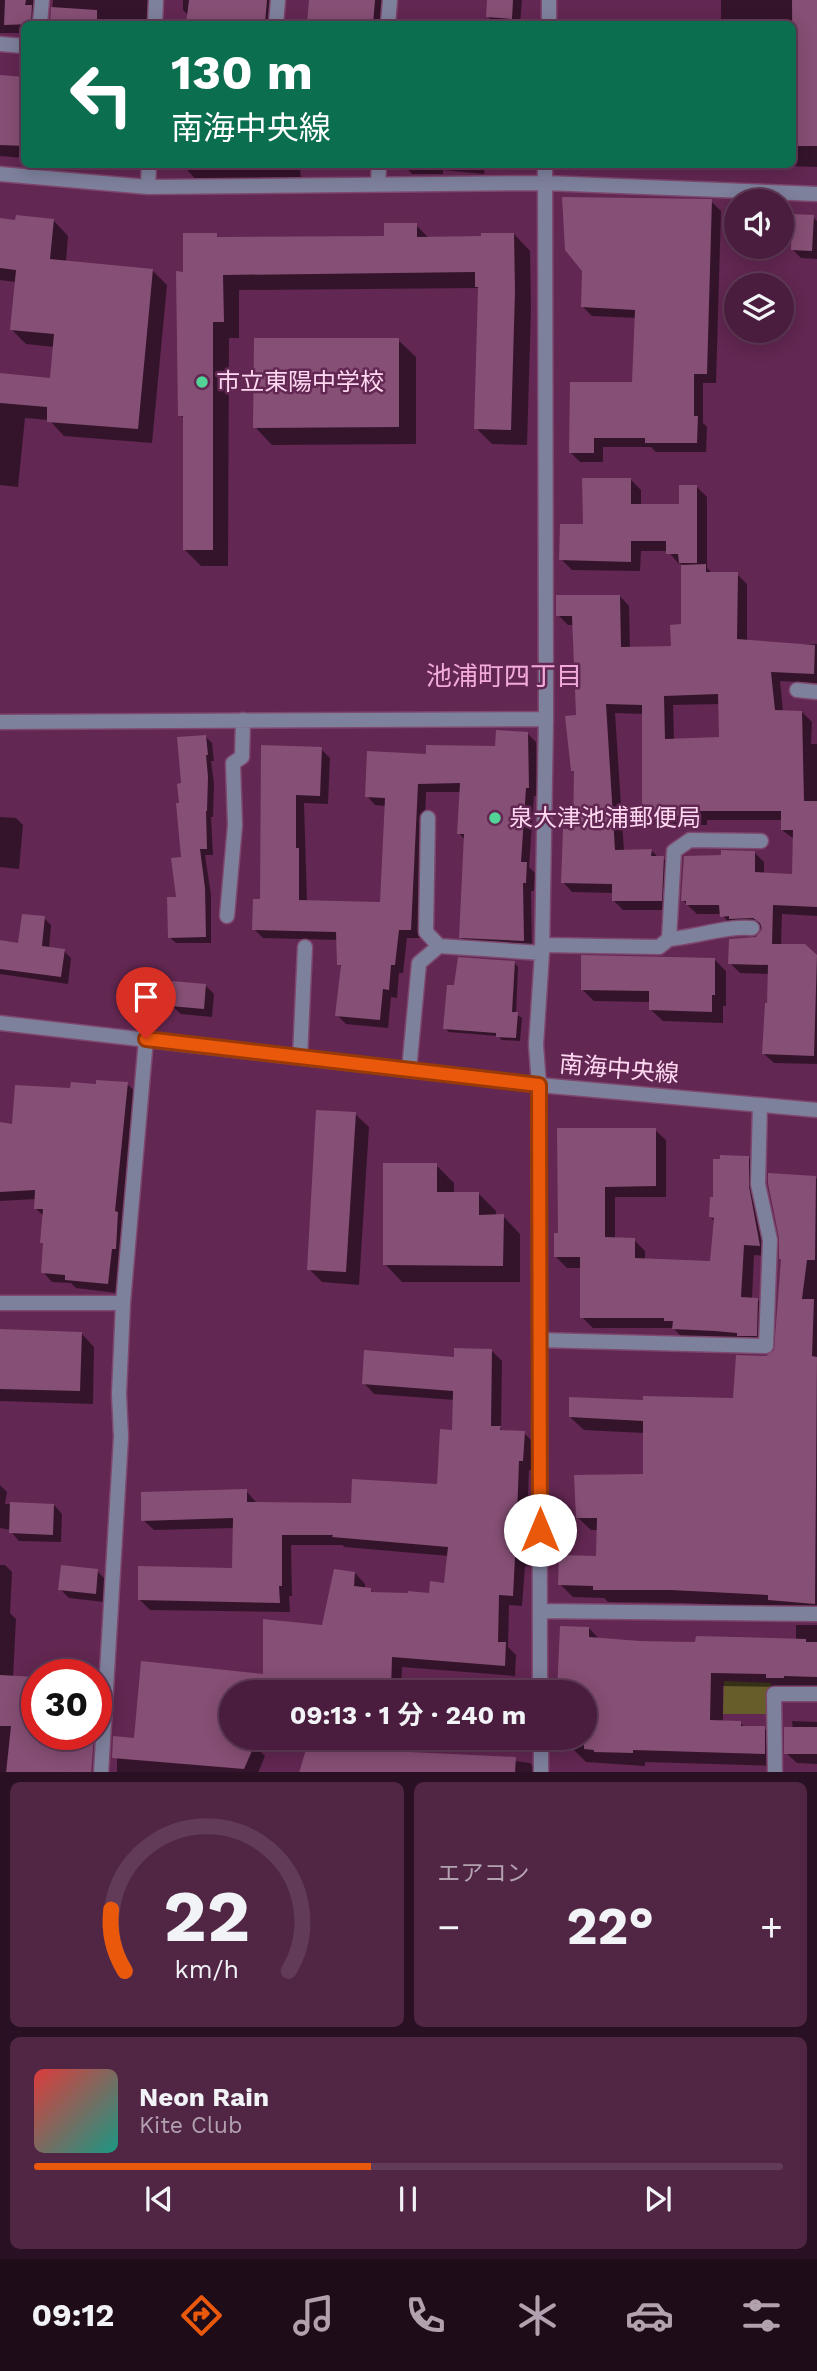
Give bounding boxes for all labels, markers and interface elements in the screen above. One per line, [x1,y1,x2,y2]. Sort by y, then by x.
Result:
text: 130 m [171,43,313,101]
icon: left [56,49,147,140]
text: 南海中央線 [171,109,331,147]
map controls [724,189,794,343]
button: sound [724,189,794,259]
button: layers [724,273,794,343]
place label: 市立東陽中学校 [216,368,384,396]
marker: 市立東陽中学校 [194,374,210,390]
district label: 池浦町四丁目 [426,661,582,691]
place label: 泉大津池浦郵便局 [509,804,701,832]
marker: 泉大津池浦郵便局 [487,810,503,826]
pin [116,967,176,1039]
icon: arrive [127,978,165,1016]
street label: 南海中央線 [558,1050,680,1088]
position arrow [503,1493,577,1567]
speed limit sign: 30 [21,1659,112,1750]
text: 09:13 · 1 分 · 240 m [290,1700,526,1730]
text: エアコン [438,1860,530,1887]
text: 22 [163,1873,250,1959]
text: 22° [566,1896,654,1957]
text: − [438,1905,460,1949]
text: + [760,1905,783,1949]
text: km/h [175,1954,239,1983]
text: Neon Rain [139,2082,269,2112]
text: Kite Club [139,2112,242,2139]
icon: previous [140,2180,178,2218]
icon: pause [389,2180,427,2218]
icon: next [639,2180,677,2218]
icon: directions [177,2291,226,2340]
icon: music [289,2291,338,2340]
icon: phone [401,2291,450,2340]
icon: climate [513,2291,562,2340]
icon: car [625,2291,674,2340]
icon: filters [737,2291,786,2340]
text: 09:12 [31,2296,114,2334]

